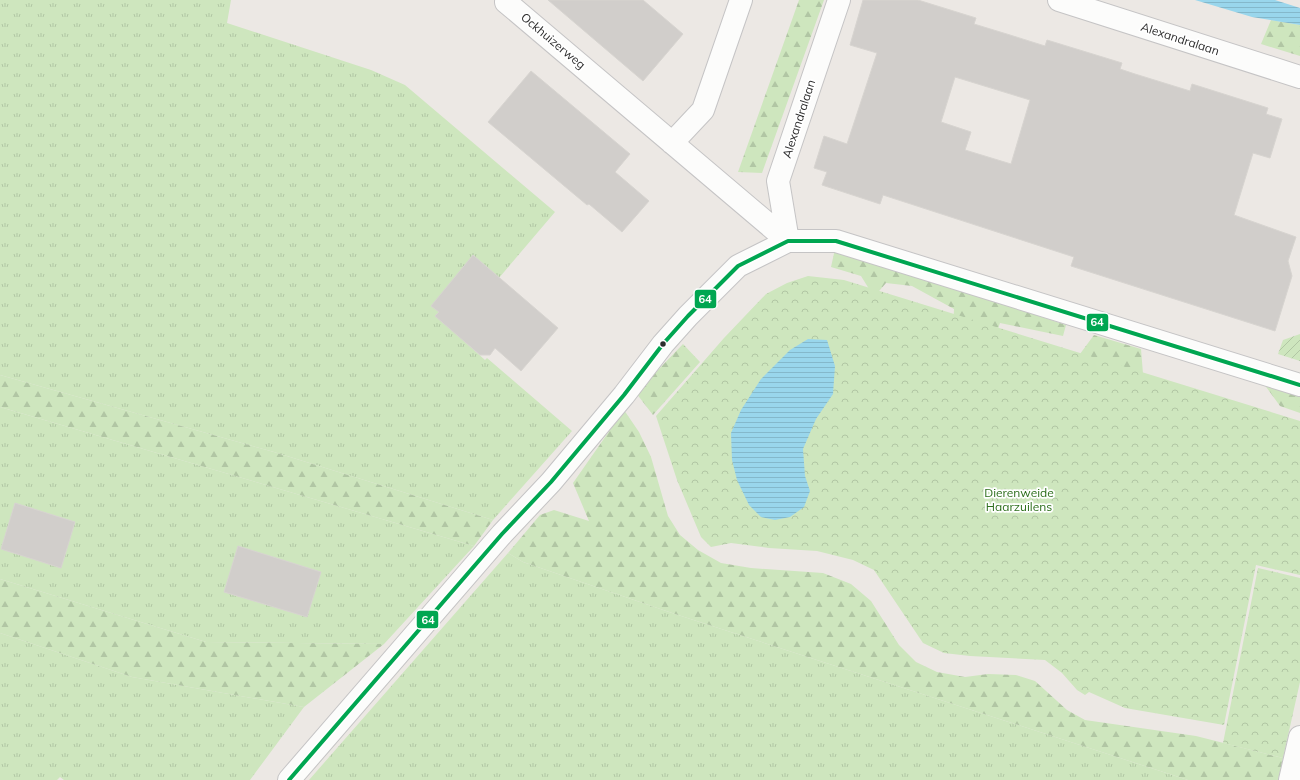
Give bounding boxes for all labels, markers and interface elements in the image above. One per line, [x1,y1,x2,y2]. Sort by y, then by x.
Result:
street label: Ockhuizerweg [518,9,589,72]
street label: Alexandralaan [1139,19,1221,58]
street label: Alexandralaan [779,78,818,160]
line badge: 64 [694,289,717,309]
text: 64 [698,292,712,306]
line badge: 64 [1086,313,1109,332]
text: 64 [1090,315,1104,329]
unlabelled marker [658,339,668,349]
park label: Dierenweide Haarzuilens [984,485,1054,514]
line badge: 64 [416,610,439,629]
text: 64 [421,613,435,627]

